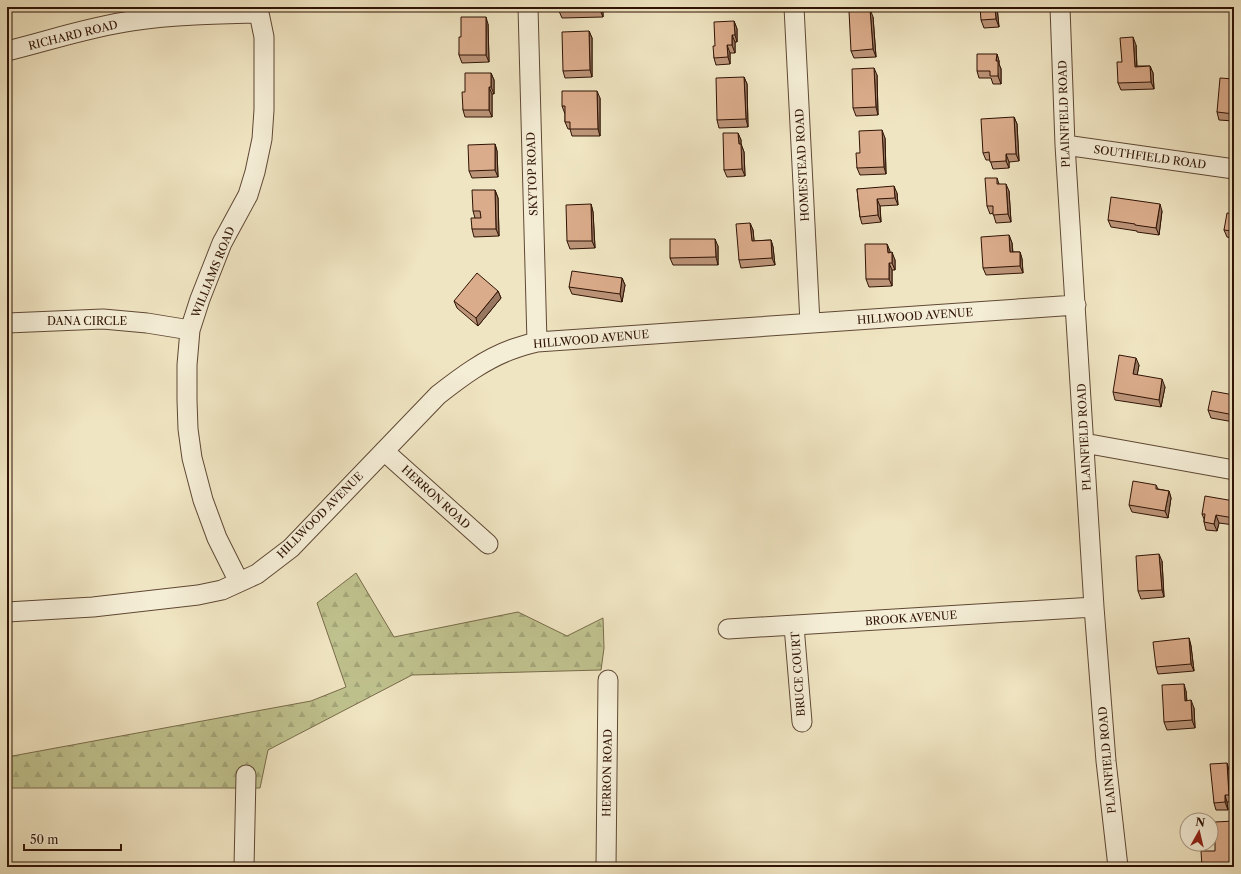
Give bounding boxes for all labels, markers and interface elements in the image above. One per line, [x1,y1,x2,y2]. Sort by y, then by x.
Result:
street label: RICHARD ROAD [27,17,119,53]
street label: PLAINFIELD ROAD [1055,60,1073,168]
street label: HOMESTEAD ROAD [792,108,812,222]
street label: SKYTOP ROAD [524,132,540,216]
street label: SOUTHFIELD ROAD [1093,142,1207,172]
street label: WILLIAMS ROAD [188,224,238,321]
street label: HILLWOOD AVENUE [856,305,974,327]
street label: DANA CIRCLE [47,314,128,328]
street label: HILLWOOD AVENUE [532,327,650,351]
street label: PLAINFIELD ROAD [1074,383,1094,491]
street label: HERRON ROAD [399,462,473,532]
street label: HILLWOOD AVENUE [274,469,366,561]
street label: BROOK AVENUE [864,608,958,628]
street label: BRUCE COURT [788,630,808,717]
street label: PLAINFIELD ROAD [1095,706,1119,814]
street label: HERRON ROAD [599,729,615,817]
north arrow [1179,812,1219,852]
text: N [1195,815,1207,830]
scale bar [24,826,121,852]
text: 50 m [30,832,59,847]

